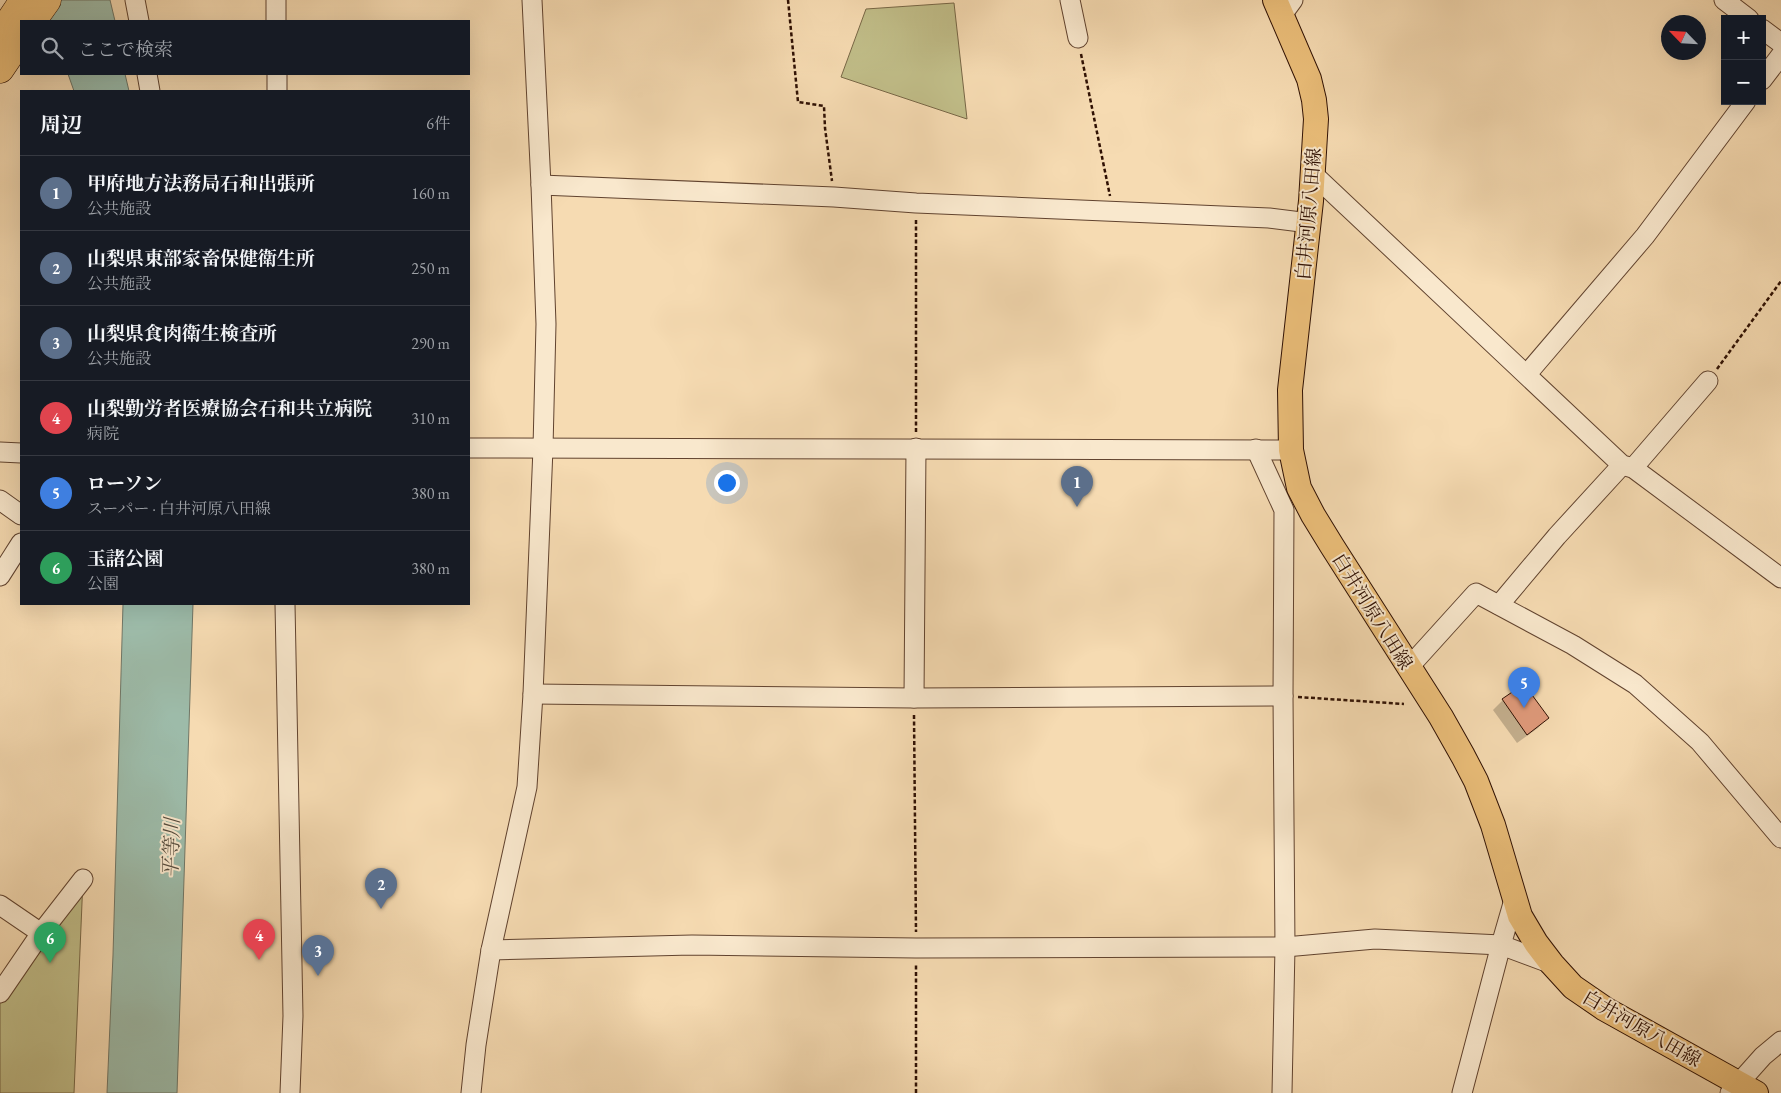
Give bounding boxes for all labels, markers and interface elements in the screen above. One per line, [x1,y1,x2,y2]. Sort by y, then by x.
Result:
north arrow [1661,15,1706,60]
map controls [1721,15,1766,105]
button: + [1721,15,1766,60]
search box [20,20,470,75]
icon: search [38,34,66,62]
text: ここで検索 [78,37,173,62]
button: − [1721,60,1766,105]
text: 周辺 [40,111,82,138]
text: 6件 [426,113,450,134]
street label: 白井河原八田線 [1290,147,1327,281]
text: 甲府地方法務局石和出張所 [87,171,315,196]
text: 1 [52,183,60,204]
text: 160 m [411,183,450,204]
text: 公共施設 [87,198,151,219]
text: 山梨県東部家畜保健衛生所 [87,246,315,271]
text: 2 [52,258,60,279]
text: 250 m [411,258,450,279]
text: 公共施設 [87,273,151,294]
text: 山梨県食肉衛生検査所 [87,321,277,346]
text: 3 [52,333,60,354]
text: 290 m [411,333,450,354]
text: 公共施設 [87,348,151,369]
text: 山梨勤労者医療協会石和共立病院 [87,396,372,421]
text: 4 [52,408,60,429]
text: 310 m [411,408,450,429]
text: 病院 [87,423,119,444]
pin: 1 [1061,466,1093,507]
your location [714,470,740,496]
text: ローソン [87,471,162,496]
text: 5 [52,483,60,504]
text: 380 m [411,483,450,504]
text: スーパー · 白井河原八田線 [87,498,271,519]
text: 玉諸公園 [87,546,163,571]
street label: 白井河原八田線 [1327,548,1418,674]
text: 6 [52,558,60,579]
text: 380 m [411,558,450,579]
text: 公園 [87,573,119,594]
pin: 5 [1508,667,1540,708]
water label: 平等川 [157,816,185,878]
pin: 2 [365,868,397,909]
pin: 4 [243,919,275,960]
pin: 6 [34,922,66,963]
pin: 3 [302,935,334,976]
street label: 白井河原八田線 [1578,984,1706,1073]

